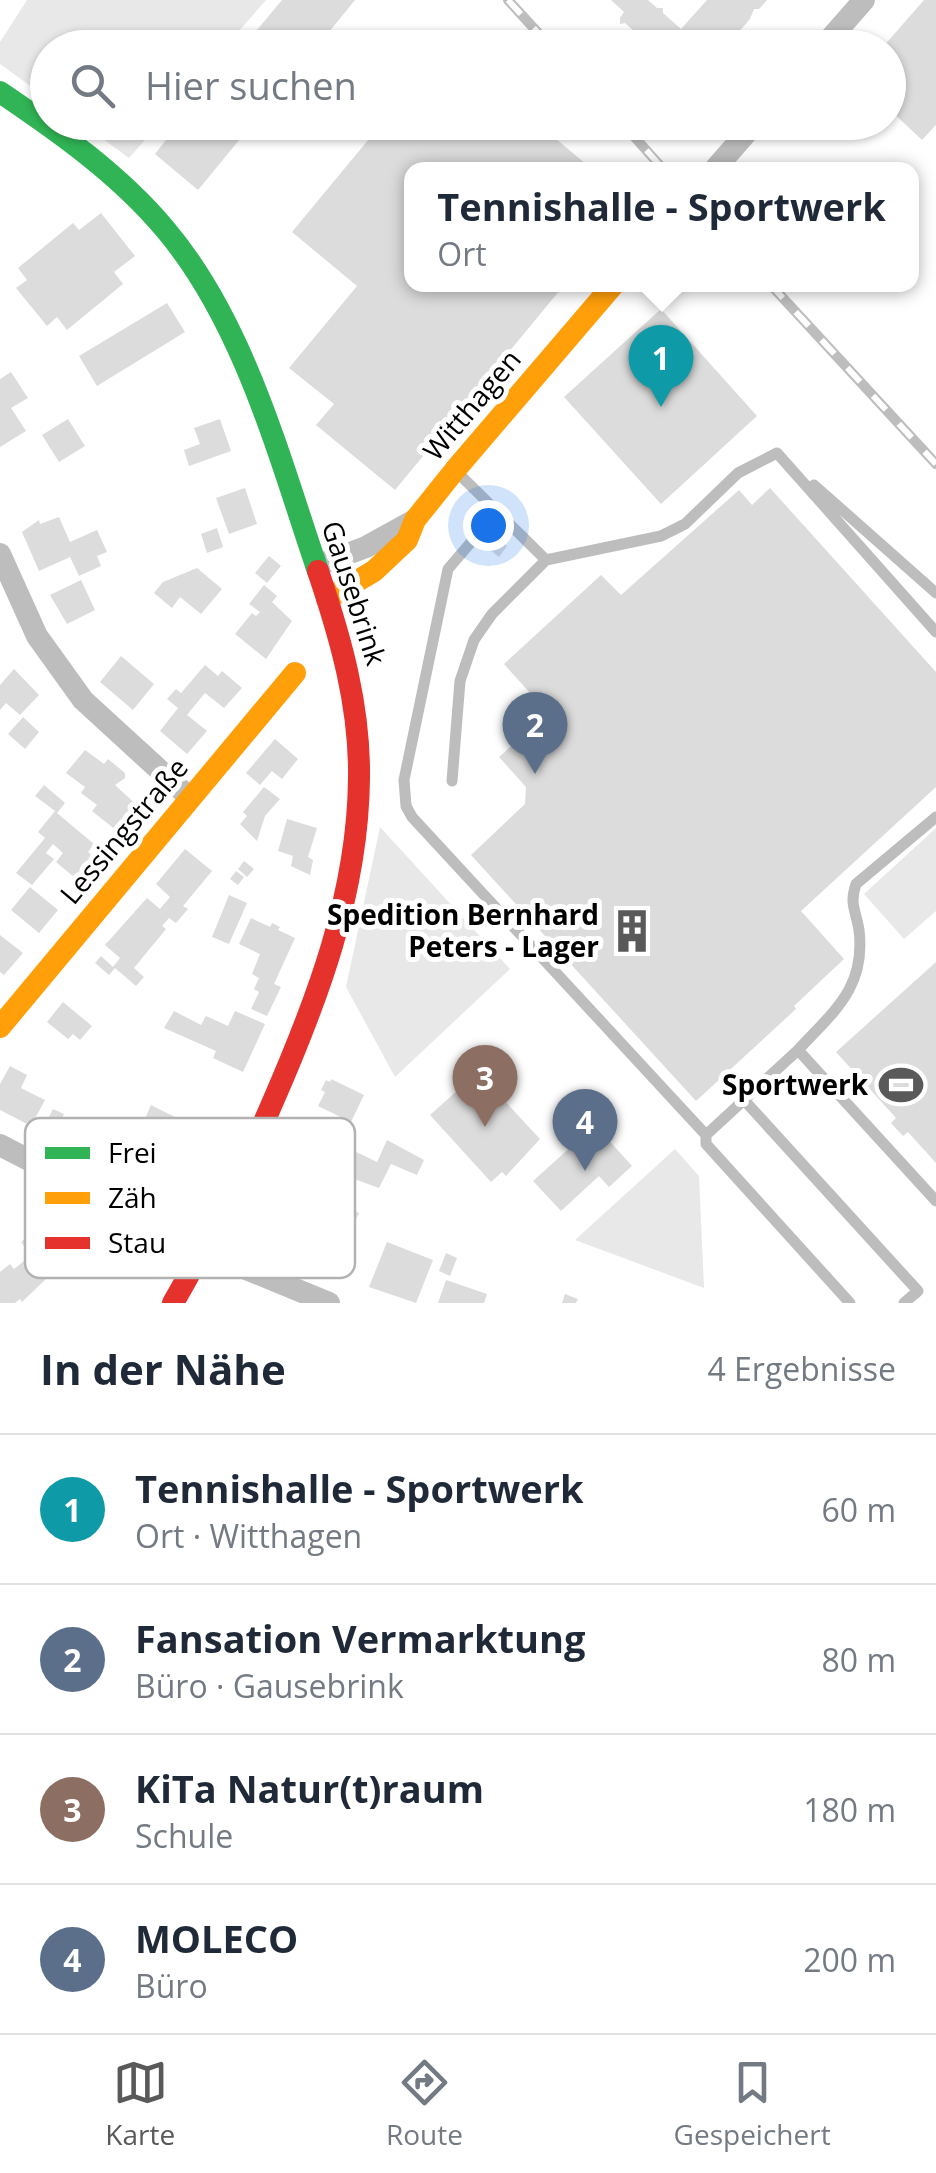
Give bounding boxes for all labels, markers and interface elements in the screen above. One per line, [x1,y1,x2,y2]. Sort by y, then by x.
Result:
search box [30,30,906,140]
icon: search [65,58,120,113]
text: Hier suchen [145,59,357,111]
popup [404,162,919,292]
text: Tennishalle - Sportwerk [437,180,886,232]
text: Ort [437,232,487,275]
pin: 1 [628,324,694,407]
street label: Witthagen [414,341,529,468]
your location [463,500,514,551]
street label: Gausebrink [314,516,396,670]
pin: 2 [502,692,568,774]
street label: Lessingstraße [51,749,196,911]
place label: Spedition Bernhard Peters - Lager [327,895,599,965]
building icon: Spedition Bernhard Peters - Lager [608,907,656,955]
pin: 3 [452,1044,518,1127]
sports icon: Sportwerk [877,1061,925,1109]
place label: Sportwerk [722,1065,869,1103]
pin: 4 [552,1088,618,1171]
legend [25,1118,355,1278]
text: Frei [108,1133,157,1171]
text: Zäh [108,1178,157,1216]
text: Stau [108,1223,166,1261]
text: In der Nähe [40,1340,286,1397]
text: 4 Ergebnisse [707,1347,896,1390]
text: Tennishalle - Sportwerk [135,1462,584,1514]
text: 1 [63,1488,82,1531]
text: 60 m [821,1488,896,1531]
text: Ort · Witthagen [135,1514,362,1557]
text: Fansation Vermarktung [135,1612,586,1664]
text: 2 [63,1638,82,1681]
text: 80 m [821,1638,896,1681]
text: Büro · Gausebrink [135,1664,404,1707]
text: KiTa Natur(t)raum [135,1762,484,1814]
text: 3 [63,1788,82,1831]
text: 180 m [803,1788,896,1831]
text: Schule [135,1814,233,1857]
text: MOLECO [135,1912,298,1964]
text: 4 [63,1938,82,1981]
text: 200 m [803,1938,896,1981]
text: Büro [135,1964,208,2007]
tab: Karte [105,2055,175,2153]
tab: Route [386,2055,463,2153]
tab: Gespeichert [674,2055,831,2153]

